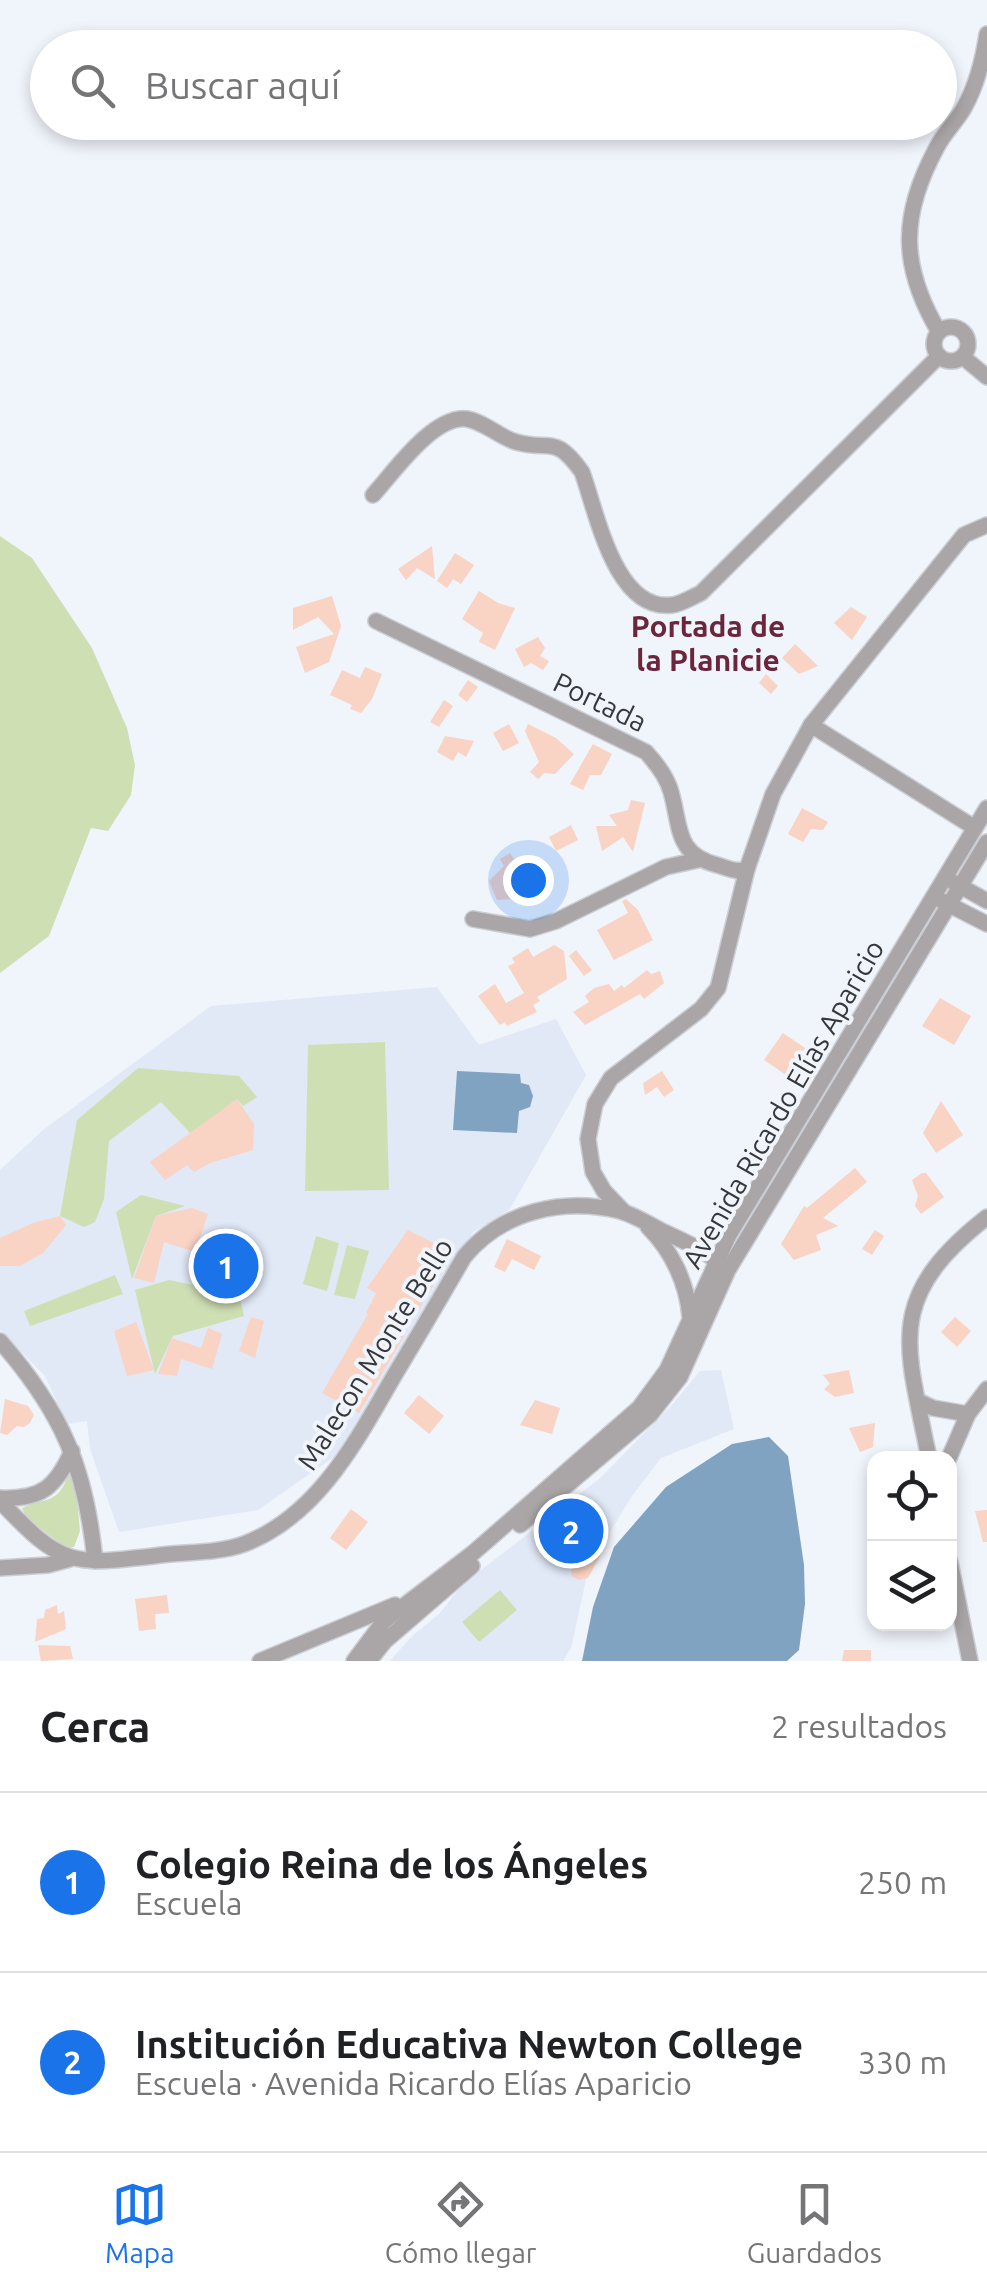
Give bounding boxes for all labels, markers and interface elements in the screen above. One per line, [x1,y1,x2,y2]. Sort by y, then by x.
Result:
search box [30,30,957,140]
icon: search [65,58,120,113]
text: Buscar aquí [145,64,340,106]
district label: Portada de la Planicie [631,609,785,677]
street label: Portada [549,666,652,737]
your location [503,855,554,906]
street label: Avenida Ricardo Elías Aparicio [676,934,889,1273]
pin: 1 [194,1228,258,1304]
street label: Malecon Monte Bello [291,1232,458,1475]
map controls [867,1451,957,1631]
button: locate [867,1451,957,1541]
pin: 2 [538,1494,604,1568]
button: layers [867,1541,957,1631]
text: Cerca [40,1703,150,1750]
text: 2 resultados [771,1708,947,1744]
text: Colegio Reina de los Ángeles [135,1843,648,1885]
text: 1 [63,1864,82,1900]
text: 250 m [858,1864,947,1900]
text: Escuela [135,1885,243,1921]
text: Institución Educativa Newton College [135,2023,803,2065]
text: 2 [63,2044,82,2080]
text: 330 m [858,2044,947,2080]
text: Escuela · Avenida Ricardo Elías Aparicio [135,2065,692,2101]
tab: Mapa [105,2177,175,2268]
tab: Cómo llegar [385,2177,537,2268]
tab: Guardados [747,2177,882,2268]

